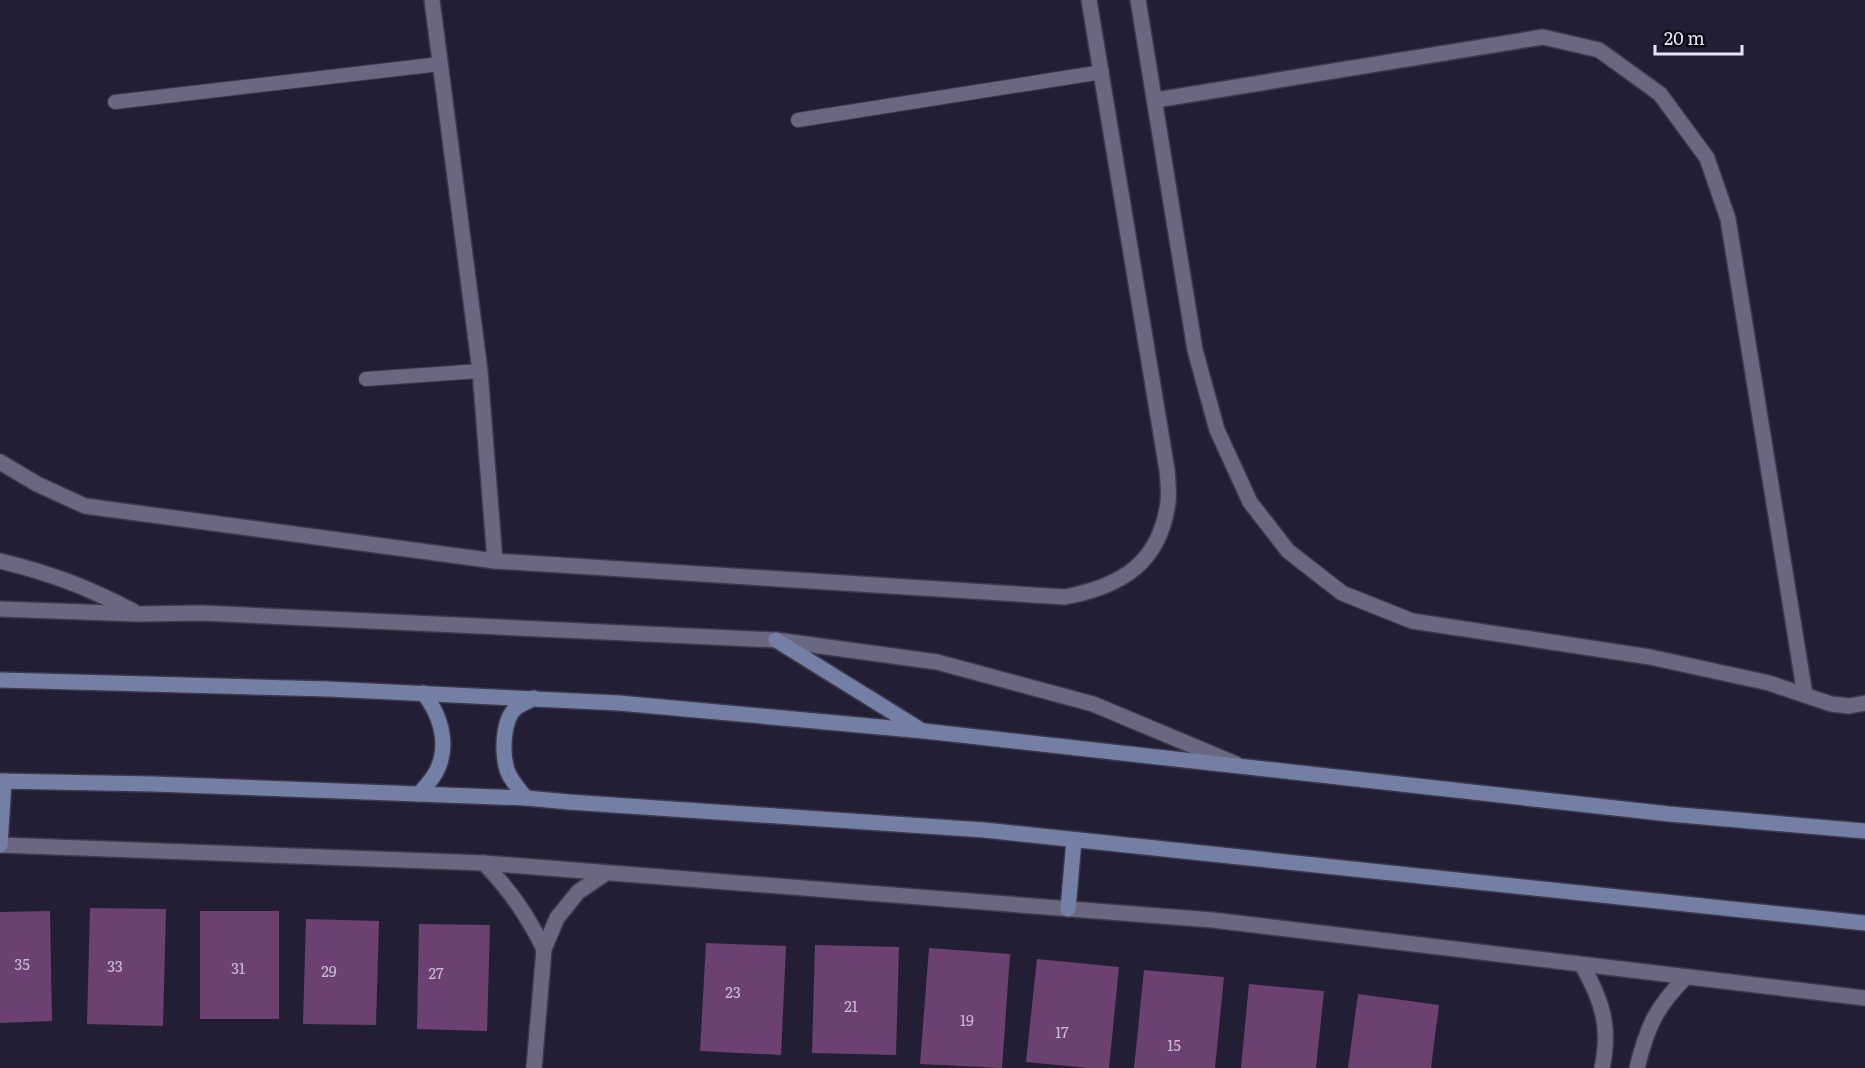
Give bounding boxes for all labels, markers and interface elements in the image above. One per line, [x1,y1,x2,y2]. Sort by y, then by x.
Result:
scale bar [1655,18,1742,56]
text: 20 m [1664,24,1705,51]
house number: 35 [14,952,30,975]
house number: 33 [107,954,123,977]
house number: 31 [231,956,245,979]
house number: 29 [321,959,337,982]
house number: 27 [428,961,444,984]
house number: 23 [725,980,741,1003]
house number: 21 [844,994,858,1017]
house number: 19 [960,1008,974,1031]
house number: 17 [1055,1020,1069,1043]
house number: 15 [1167,1033,1181,1056]

